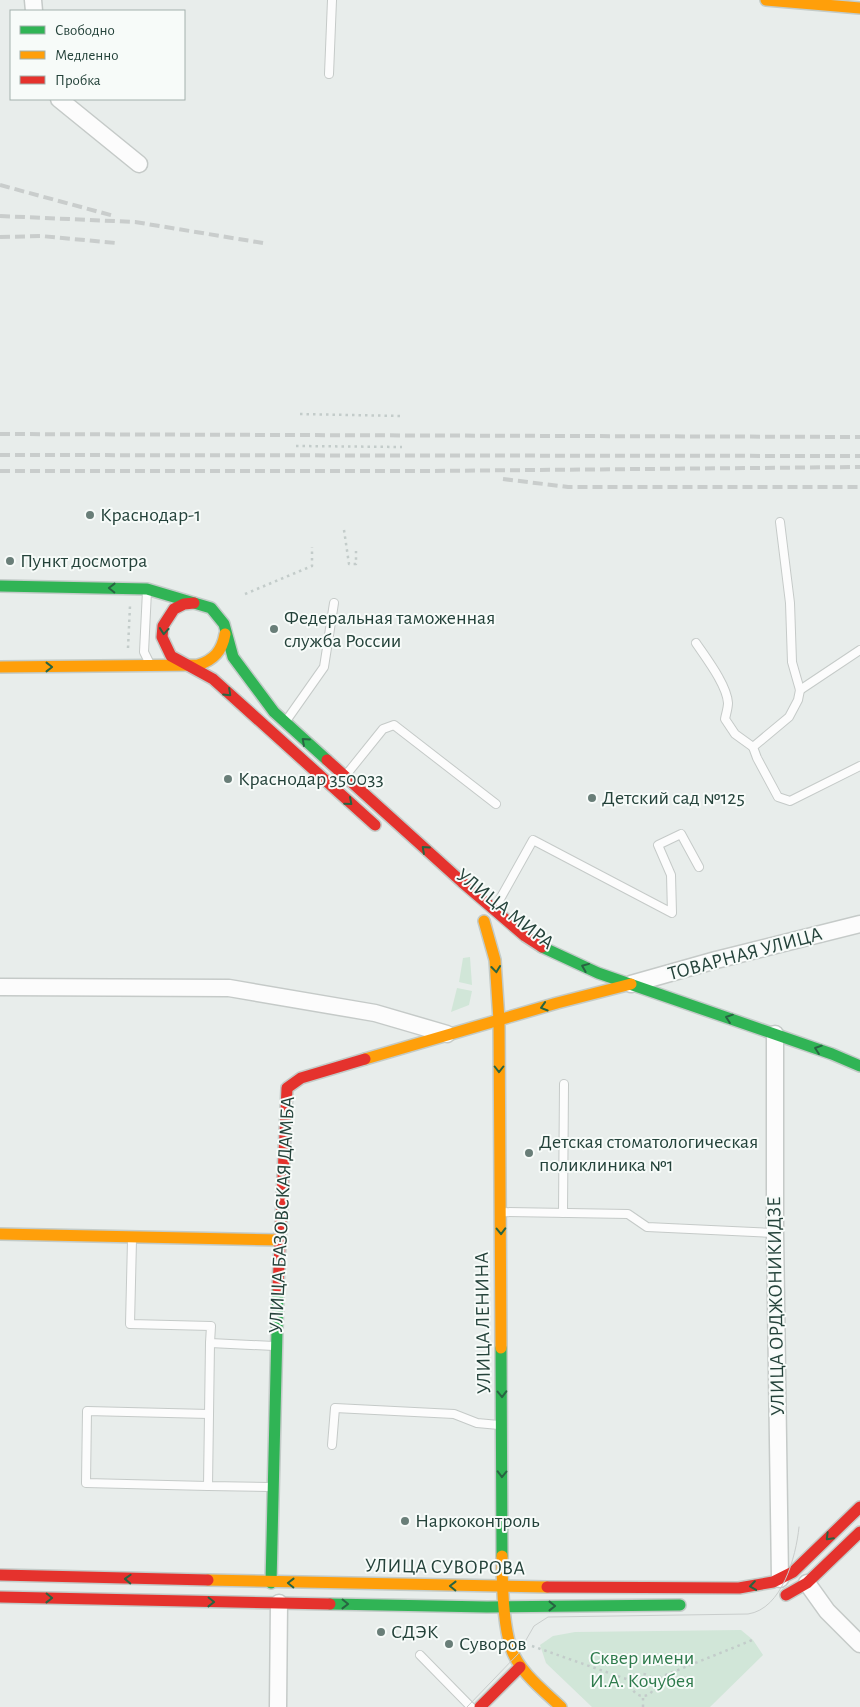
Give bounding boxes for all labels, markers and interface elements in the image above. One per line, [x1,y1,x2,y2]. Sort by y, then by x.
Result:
legend [10,10,185,100]
text: Свободно [55,23,115,38]
text: Медленно [55,48,119,63]
text: Пробка [55,73,101,88]
place label: Краснодар-1 [100,505,201,525]
marker: Краснодар-1 [84,509,96,521]
place label: Пункт досмотра [20,551,147,571]
marker: Пункт досмотра [4,555,16,567]
one-way arrow [108,583,116,593]
place label: Федеральная таможенная служба России [284,608,495,651]
marker: Федеральная таможенная служба России [268,623,280,635]
one-way arrow [158,628,169,636]
one-way arrow [45,662,53,672]
one-way arrow [223,687,232,696]
one-way arrow [301,738,310,747]
place label: Краснодар 350033 [238,769,384,789]
marker: Краснодар 350033 [222,773,234,785]
place label: Детский сад №125 [602,788,745,808]
marker: Детский сад №125 [586,792,598,804]
one-way arrow [344,796,353,805]
one-way arrow [422,846,431,855]
street label: УЛИЦА МИРА [453,865,558,953]
street label: ТОВАРНАЯ УЛИЦА [666,924,824,984]
one-way arrow [581,963,590,973]
one-way arrow [490,965,501,973]
one-way arrow [540,1001,548,1011]
one-way arrow [725,1014,734,1024]
one-way arrow [814,1045,823,1055]
one-way arrow [494,1065,504,1073]
street label: УЛИЦА БАЗОВСКАЯ ДАМБА [266,1096,298,1334]
place label: Детская стоматологическая поликлиника №1 [539,1132,758,1175]
marker: Детская стоматологическая поликлиника №1 [523,1147,535,1159]
street label: УЛИЦА ОРДЖОНИКИДЗЕ [764,1196,788,1416]
one-way arrow [496,1228,506,1235]
street label: УЛИЦА ЛЕНИНА [472,1251,494,1394]
one-way arrow [497,1390,507,1398]
one-way arrow [497,1470,507,1478]
place label: Наркоконтроль [415,1511,540,1531]
marker: Наркоконтроль [399,1515,411,1527]
one-way arrow [826,1532,835,1541]
street label: УЛИЦА СУВОРОВА [365,1556,525,1578]
one-way arrow [124,1574,132,1584]
one-way arrow [286,1578,294,1588]
one-way arrow [749,1580,758,1590]
one-way arrow [449,1581,457,1592]
one-way arrow [45,1593,53,1603]
one-way arrow [207,1596,215,1607]
one-way arrow [342,1599,350,1609]
one-way arrow [549,1601,557,1611]
place label: СДЭК [391,1622,439,1642]
marker: СДЭК [375,1626,387,1638]
place label: Суворов [459,1634,526,1654]
marker: Суворов [443,1638,455,1650]
park label: Сквер имени И.А. Кочубея [590,1648,694,1691]

